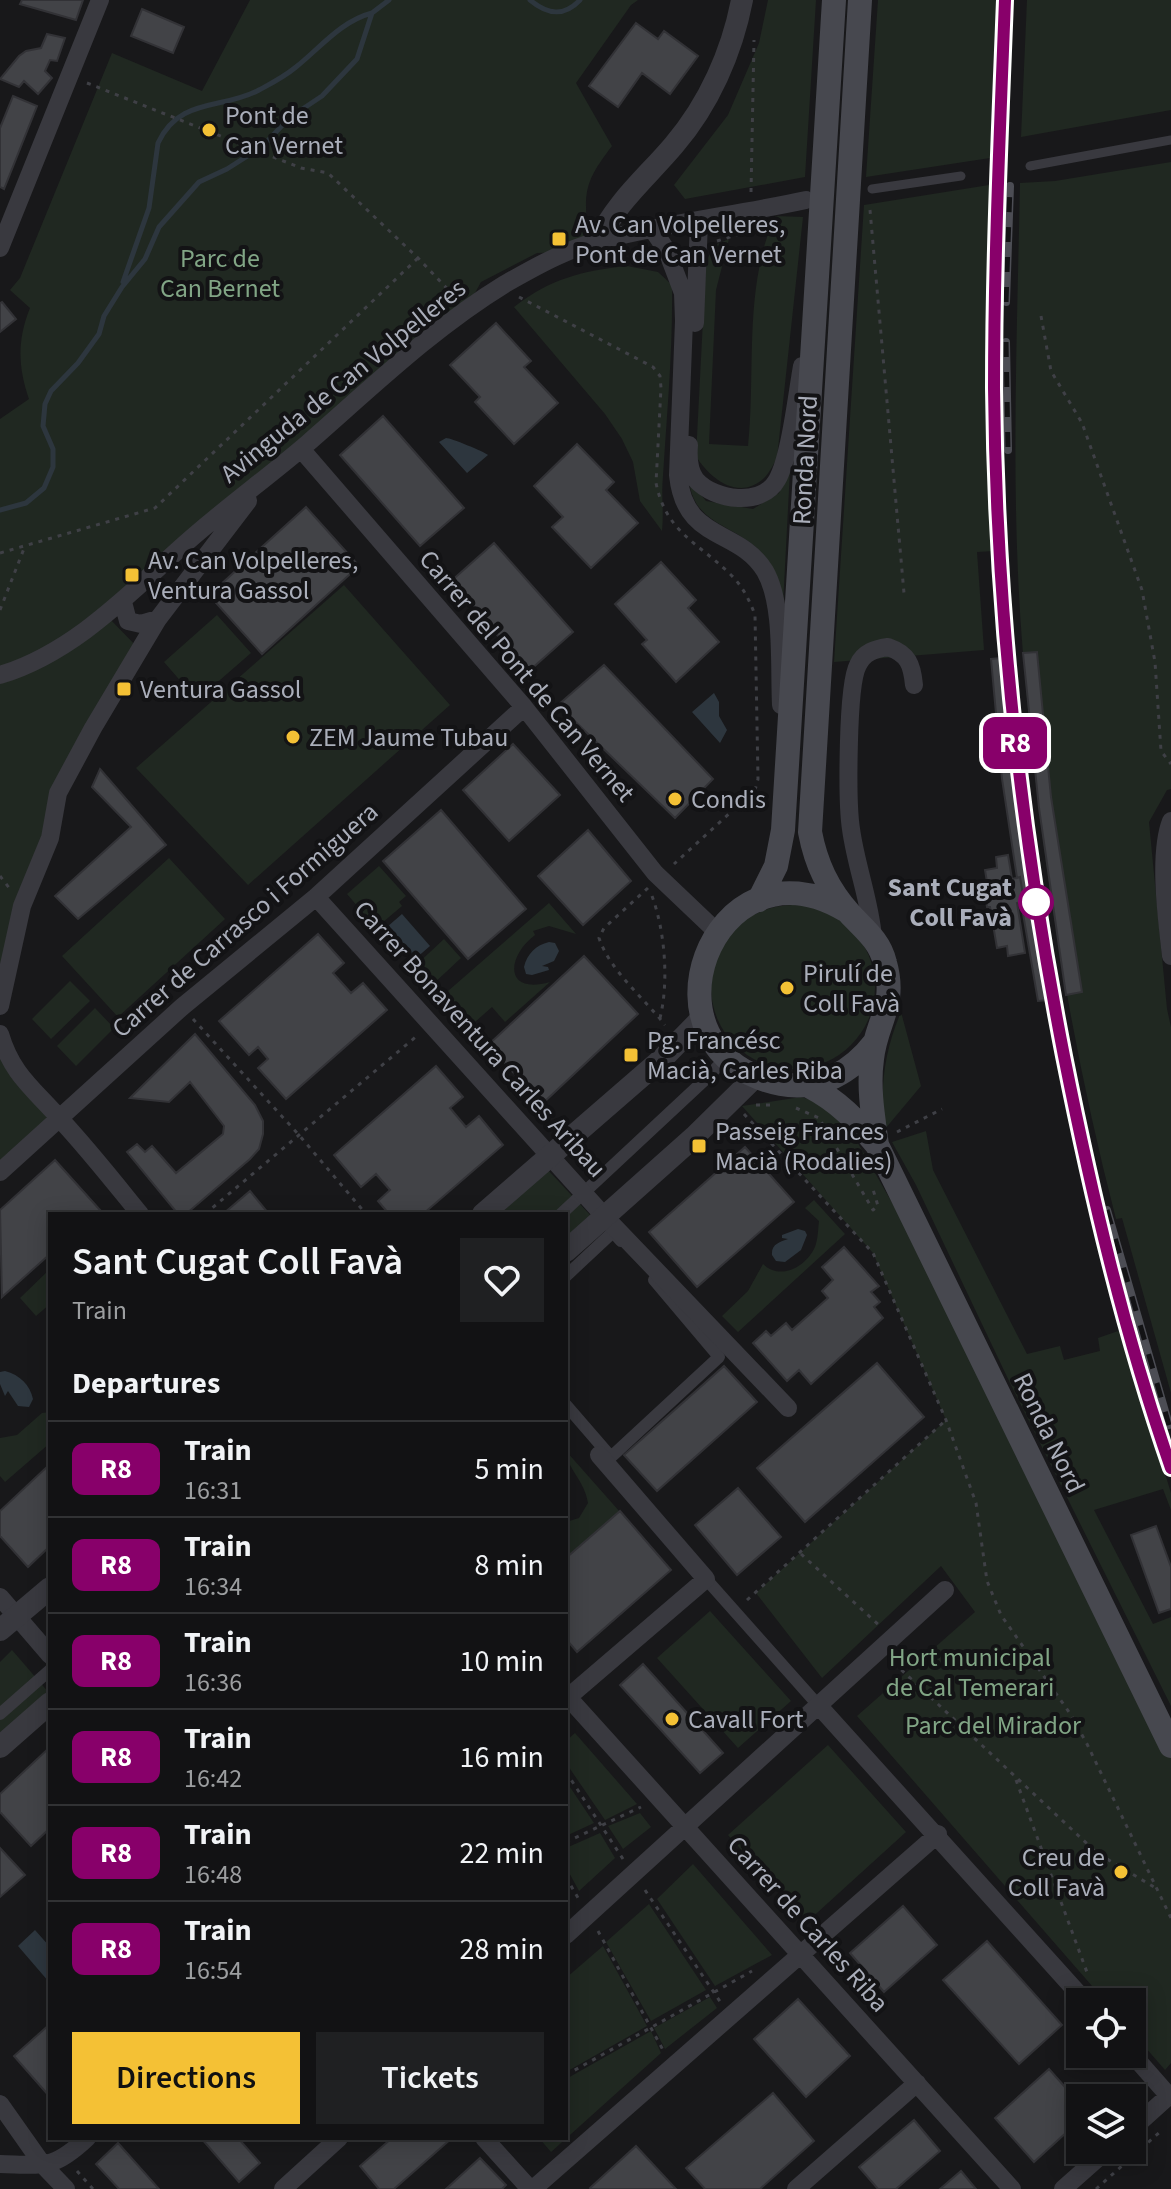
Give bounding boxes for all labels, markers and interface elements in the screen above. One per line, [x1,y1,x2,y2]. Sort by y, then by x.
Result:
place label: Pont de Can Vernet [225,97,343,164]
marker: Pont de Can Vernet [200,121,218,139]
place label: Av. Can Volpelleres, Pont de Can Vernet [575,206,785,273]
marker: Av. Can Volpelleres, Pont de Can Vernet [550,230,568,248]
park label: Parc de Can Bernet [160,240,280,307]
street label: Avinguda de Can Volpelleres [212,270,474,492]
street label: Ronda Nord [783,394,827,526]
place label: Av. Can Volpelleres, Ventura Gassol [148,542,358,609]
street label: Carrer del Pont de Can Vernet [410,542,644,810]
marker: Av. Can Volpelleres, Ventura Gassol [123,566,141,584]
place label: Ventura Gassol [140,671,301,708]
marker: Ventura Gassol [115,680,133,698]
line badge: R8 [979,717,1051,769]
place label: ZEM Jaume Tubau [309,719,508,756]
text: R8 [999,723,1031,763]
marker: ZEM Jaume Tubau [284,728,302,746]
place label: Condis [691,781,766,818]
marker: Condis [666,790,684,808]
street label: Carrer de Carrasco i Formiguera [104,794,386,1046]
place label: Sant Cugat Coll Favà [888,869,1012,936]
marker: Sant Cugat Coll Favà [1019,885,1053,919]
street label: Carrer Bonaventura Carles Aribau [345,892,615,1186]
place label: Pirulí de Coll Favà [803,955,900,1022]
marker: Pirulí de Coll Favà [778,979,796,997]
place label: Pg. Francésc Macià, Carles Riba [647,1022,843,1089]
marker: Pg. Francésc Macià, Carles Riba [622,1046,640,1064]
place label: Passeig Frances Macià (Rodalies) [715,1113,892,1180]
marker: Passeig Frances Macià (Rodalies) [690,1137,708,1155]
text: Sant Cugat Coll Favà [72,1235,403,1289]
button: heart [460,1238,544,1322]
text: Train [72,1292,127,1329]
text: Departures [72,1362,220,1405]
street label: Ronda Nord [1004,1367,1094,1499]
text: Train [184,1429,252,1472]
text: 5 min [474,1448,544,1491]
text: R8 [100,1449,132,1489]
text: 16:31 [184,1472,242,1509]
text: Train [184,1525,252,1568]
text: 8 min [474,1544,544,1587]
text: R8 [100,1545,132,1585]
text: 16:34 [184,1568,242,1605]
text: Train [184,1621,252,1664]
park label: Hort municipal de Cal Temerari [886,1639,1054,1706]
text: 10 min [460,1640,544,1683]
text: R8 [100,1641,132,1681]
text: 16:36 [184,1664,242,1701]
place label: Cavall Fort [688,1701,804,1738]
park label: Parc del Mirador [905,1707,1082,1744]
marker: Cavall Fort [663,1710,681,1728]
text: Train [184,1717,252,1760]
text: 16 min [460,1736,544,1779]
text: R8 [100,1737,132,1777]
text: 16:42 [184,1760,242,1797]
text: Train [184,1813,252,1856]
street label: Carrer de Carles Riba [719,1828,897,2020]
text: 22 min [460,1832,544,1875]
text: R8 [100,1833,132,1873]
place label: Creu de Coll Favà [1008,1839,1105,1906]
text: 16:48 [184,1856,242,1893]
marker: Creu de Coll Favà [1112,1863,1130,1881]
text: Train [184,1909,252,1952]
text: 28 min [460,1928,544,1971]
text: R8 [100,1929,132,1969]
text: 16:54 [184,1952,242,1989]
map controls [1066,1988,1146,2164]
button: locate [1066,1988,1146,2068]
button: Directions [72,2032,300,2124]
button: Tickets [316,2032,544,2124]
button: layers [1066,2084,1146,2164]

